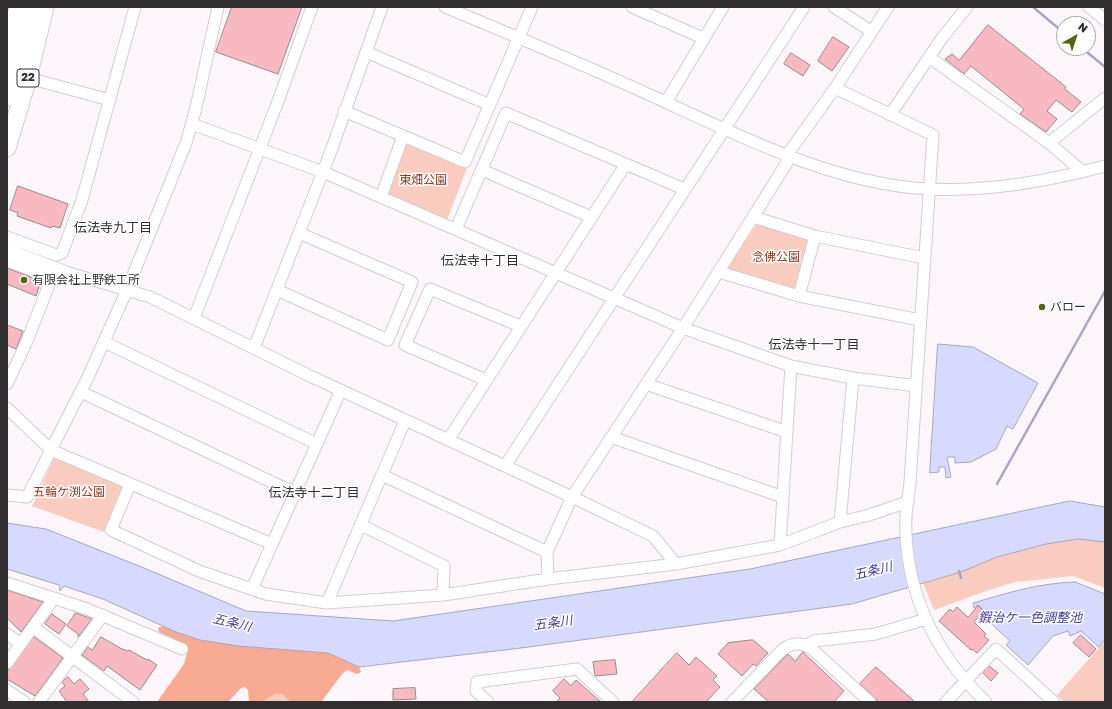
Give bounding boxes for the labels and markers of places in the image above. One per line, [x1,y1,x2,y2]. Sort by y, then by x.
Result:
place label: 有限会社上野鉄工所 [32,273,140,287]
marker: 有限会社上野鉄工所 [19,275,29,285]
place label: バロー [1050,300,1086,314]
marker: バロー [1037,302,1047,312]

